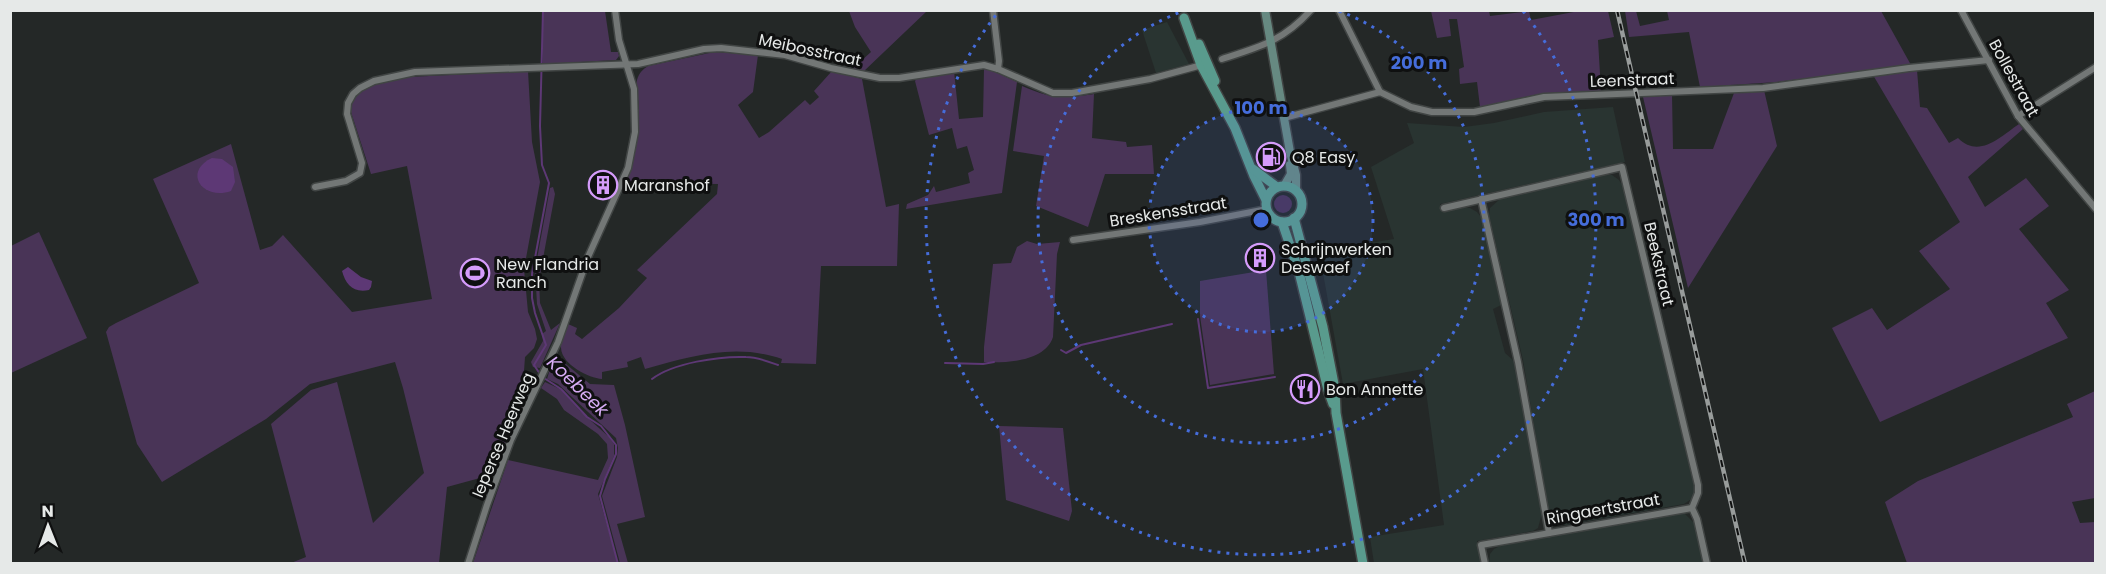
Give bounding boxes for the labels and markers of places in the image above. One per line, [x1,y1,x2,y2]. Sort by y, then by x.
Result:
fuel station icon: Q8 Easy [1255,141,1287,173]
place label: Q8 Easy [1292,146,1355,169]
building icon: Maranshof [587,169,619,201]
place label: Maranshof [624,174,710,197]
centre of rings [1251,210,1271,230]
place label: Schrijnwerken Deswaef [1281,238,1392,279]
building icon: Schrijnwerken Deswaef [1244,242,1276,274]
place label: New Flandria Ranch [496,253,599,294]
sports icon: New Flandria Ranch [459,257,491,289]
restaurant icon: Bon Annette [1289,373,1321,405]
place label: Bon Annette [1326,378,1423,401]

